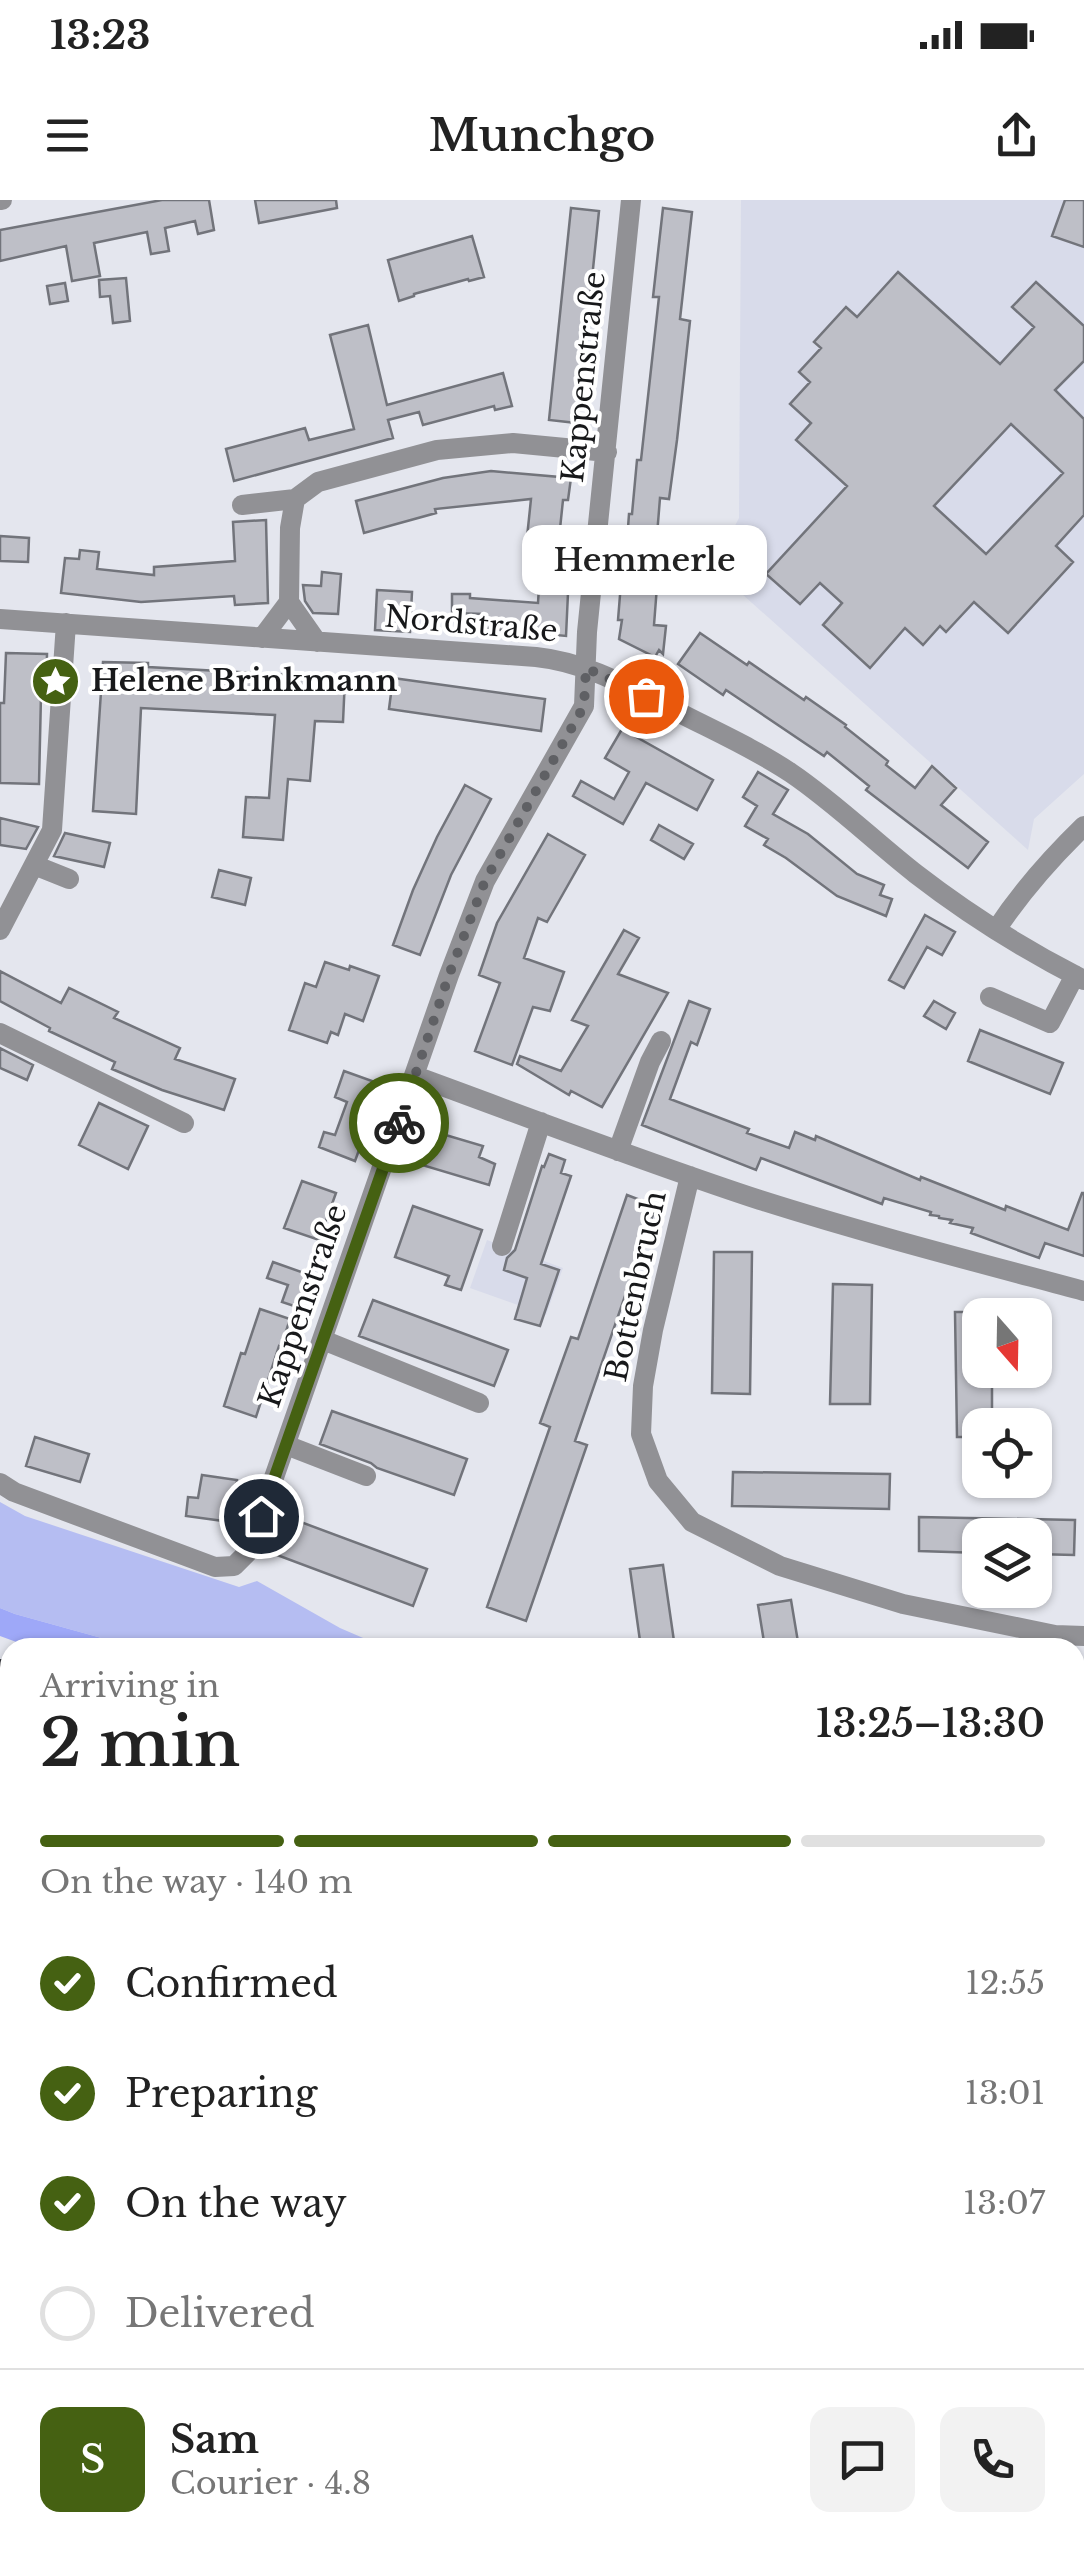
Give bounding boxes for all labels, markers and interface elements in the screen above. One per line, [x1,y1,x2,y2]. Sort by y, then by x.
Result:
text: 13:23 [50,12,151,59]
text: Munchgo [429,107,655,163]
icon: menu [40,108,95,163]
icon: share [989,108,1044,163]
street label: Kappenstraße [554,270,613,484]
callout: Hemmerle [524,526,768,596]
text: Hemmerle [554,540,736,580]
street label: Nordstraße [383,598,559,649]
pin [604,654,689,739]
place icon: Helene Brinkmann [30,655,82,707]
place label: Helene Brinkmann [91,662,397,699]
icon: bag [619,669,674,724]
courier [349,1073,449,1173]
icon: bike [372,1096,427,1151]
street label: Bottenbruch [597,1187,674,1385]
street label: Kappenstraße [250,1200,355,1412]
north arrow [962,1298,1052,1388]
map controls [962,1298,1052,1608]
button: locate [962,1408,1052,1498]
pin [219,1474,304,1559]
icon: home [234,1489,289,1544]
button: layers [962,1518,1052,1608]
text: Arriving in [40,1666,219,1706]
text: 13:25–13:30 [816,1700,1045,1747]
text: 2 min [40,1703,240,1784]
text: On the way · 140 m [40,1862,353,1902]
icon: check [40,1956,95,2011]
text: Confirmed [125,1960,338,2007]
text: 12:55 [966,1963,1045,2003]
icon: check [40,2066,95,2121]
text: Preparing [125,2070,317,2117]
text: 13:01 [965,2073,1045,2113]
icon: check [40,2176,95,2231]
text: On the way [125,2180,347,2227]
text: 13:07 [963,2183,1045,2223]
text: Delivered [125,2290,315,2337]
button: chat [810,2407,915,2512]
button: phone [940,2407,1045,2512]
text: Sam [170,2416,259,2463]
text: S [80,2436,105,2483]
text: Courier · 4.8 [170,2463,371,2503]

